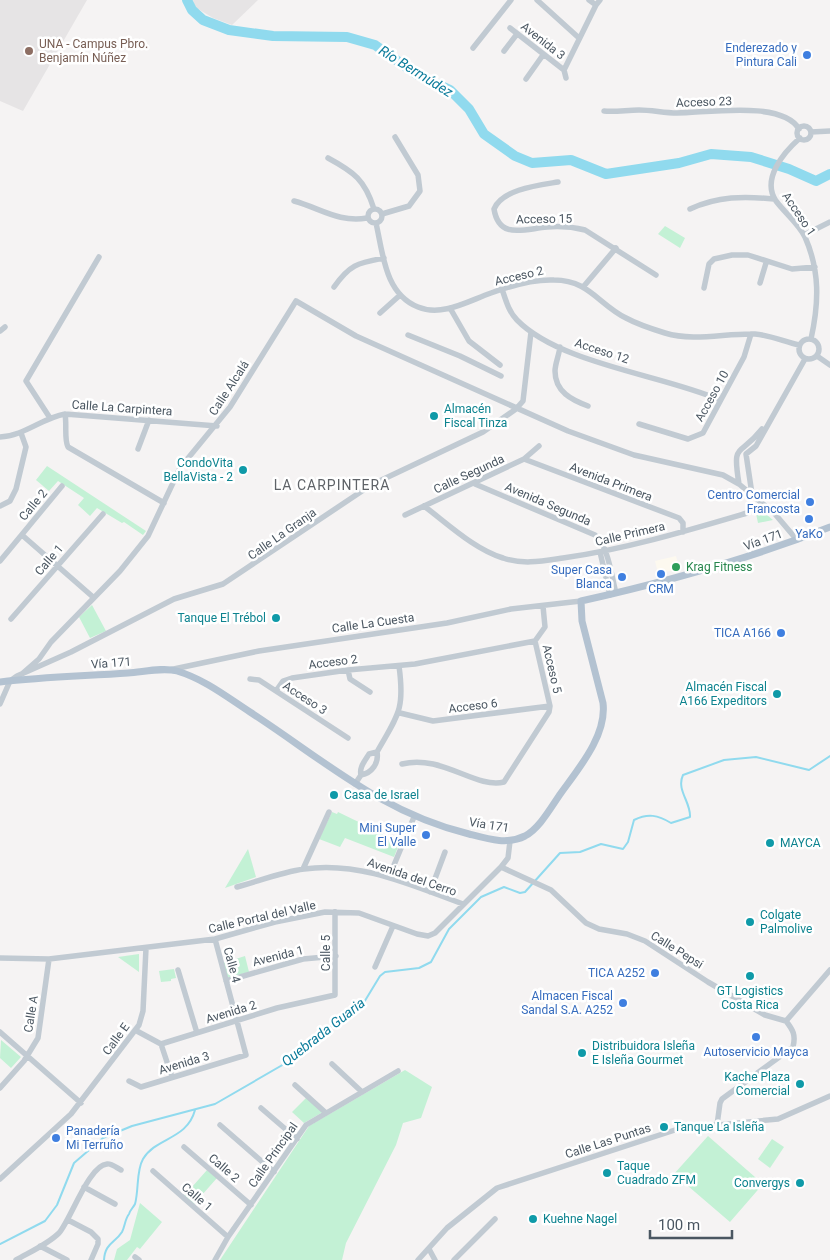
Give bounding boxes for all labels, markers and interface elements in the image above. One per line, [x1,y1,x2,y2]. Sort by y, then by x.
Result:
street label: Avenida 3 [518,19,568,63]
place label: UNA - Campus Pbro. Benjamín Núñez [39,37,148,65]
place label: Enderezado y Pintura Cali [725,41,797,69]
water label: Río Bermúdez [376,42,456,100]
marker: UNA - Campus Pbro. Benjamín Núñez [23,45,35,57]
marker: Enderezado y Pintura Cali [801,49,813,61]
street label: Acceso 23 [676,94,732,110]
street label: Acceso 1 [779,190,819,238]
street label: Acceso 15 [516,212,572,226]
street label: Acceso 2 [493,264,545,288]
street label: Acceso 12 [573,336,631,366]
street label: Calle Alcalá [206,358,252,418]
street label: Acceso 10 [692,368,732,424]
street label: Calle La Carpintera [71,398,173,418]
place label: Almacén Fiscal Tinza [444,402,507,430]
marker: Almacén Fiscal Tinza [428,410,440,422]
street label: Calle Segunda [431,452,507,496]
place label: CondoVita BellaVista - 2 [164,456,233,484]
street label: Avenida Primera [568,460,654,504]
marker: CondoVita BellaVista - 2 [237,464,249,476]
district label: LA CARPINTERA [274,477,390,493]
street label: Avenida Segunda [503,480,593,528]
street label: Calle 2 [16,486,50,523]
place label: Centro Comercial Francosta [707,488,800,516]
marker: Centro Comercial Francosta [804,496,816,508]
street label: Calle La Granja [245,505,319,563]
marker: YaKo [803,513,815,525]
street label: Calle Primera [594,519,666,549]
street label: Vía 171 [742,527,784,553]
place label: YaKo [795,527,823,541]
street label: Calle 1 [32,542,66,578]
place label: Krag Fitness [686,560,752,574]
marker: Krag Fitness [670,561,682,573]
place label: Super Casa Blanca [551,563,612,591]
marker: CRM [655,568,667,580]
marker: Super Casa Blanca [616,571,628,583]
place label: CRM [648,582,674,596]
street label: Calle La Cuesta [331,610,415,636]
place label: Tanque El Trébol [178,611,266,625]
marker: Tanque El Trébol [270,612,282,624]
place label: TICA A166 [714,626,771,640]
marker: TICA A166 [775,627,787,639]
street label: Acceso 5 [540,643,564,695]
street label: Acceso 2 [308,652,359,672]
street label: Vía 171 [90,655,132,671]
street label: Acceso 3 [280,679,330,717]
place label: Almacén Fiscal A166 Expeditors [679,680,767,708]
marker: Almacén Fiscal A166 Expeditors [771,688,783,700]
street label: Acceso 6 [448,696,499,716]
place label: Casa de Israel [344,788,419,802]
marker: Casa de Israel [328,789,340,801]
street label: Vía 171 [468,815,510,835]
place label: Mini Super El Valle [359,821,416,849]
marker: Mini Super El Valle [420,829,432,841]
place label: MAYCA [780,836,821,850]
marker: MAYCA [764,837,776,849]
street label: Avenida del Cerro [366,855,459,899]
street label: Calle Portal del Valle [207,898,317,936]
place label: Colgate Palmolive [760,908,812,936]
marker: Colgate Palmolive [744,916,756,928]
street label: Calle Pepsi [648,928,706,972]
street label: Calle 5 [319,935,333,971]
street label: Avenida 1 [251,943,305,969]
street label: Calle 4 [221,946,244,985]
place label: TICA A252 [588,966,645,980]
marker: TICA A252 [649,967,661,979]
marker: GT Logistics Costa Rica [744,970,756,982]
place label: GT Logistics Costa Rica [717,984,783,1012]
place label: Almacen Fiscal Sandal S.A. A252 [521,989,613,1017]
street label: Calle A [21,994,41,1034]
water label: Quebrada Guaria [278,995,368,1069]
marker: Almacen Fiscal Sandal S.A. A252 [617,997,629,1009]
street label: Avenida 2 [204,998,258,1026]
street label: Calle E [100,1020,132,1058]
marker: Autoservicio Mayca [750,1031,762,1043]
place label: Distribuidora Isleña E Isleña Gourmet [592,1039,695,1067]
place label: Autoservicio Mayca [704,1045,808,1059]
marker: Distribuidora Isleña E Isleña Gourmet [576,1047,588,1059]
street label: Avenida 3 [157,1049,211,1077]
place label: Kache Plaza Comercial [724,1070,790,1098]
marker: Kache Plaza Comercial [794,1078,806,1090]
street label: Calle Principal [245,1120,301,1190]
place label: Tanque La Isleña [674,1120,764,1134]
street label: Calle Las Puntas [563,1121,653,1161]
marker: Tanque La Isleña [658,1121,670,1133]
place label: Panadería Mi Terruño [66,1124,123,1152]
marker: Panadería Mi Terruño [50,1132,62,1144]
street label: Calle 2 [206,1151,242,1185]
place label: Taque Cuadrado ZFM [617,1159,696,1187]
marker: Taque Cuadrado ZFM [601,1167,613,1179]
place label: Convergys [734,1176,790,1190]
marker: Convergys [794,1177,806,1189]
street label: Calle 1 [179,1180,215,1214]
scale bar [650,1208,732,1240]
place label: Kuehne Nagel [543,1212,617,1226]
marker: Kuehne Nagel [527,1213,539,1225]
text: 100 m [658,1216,700,1234]

